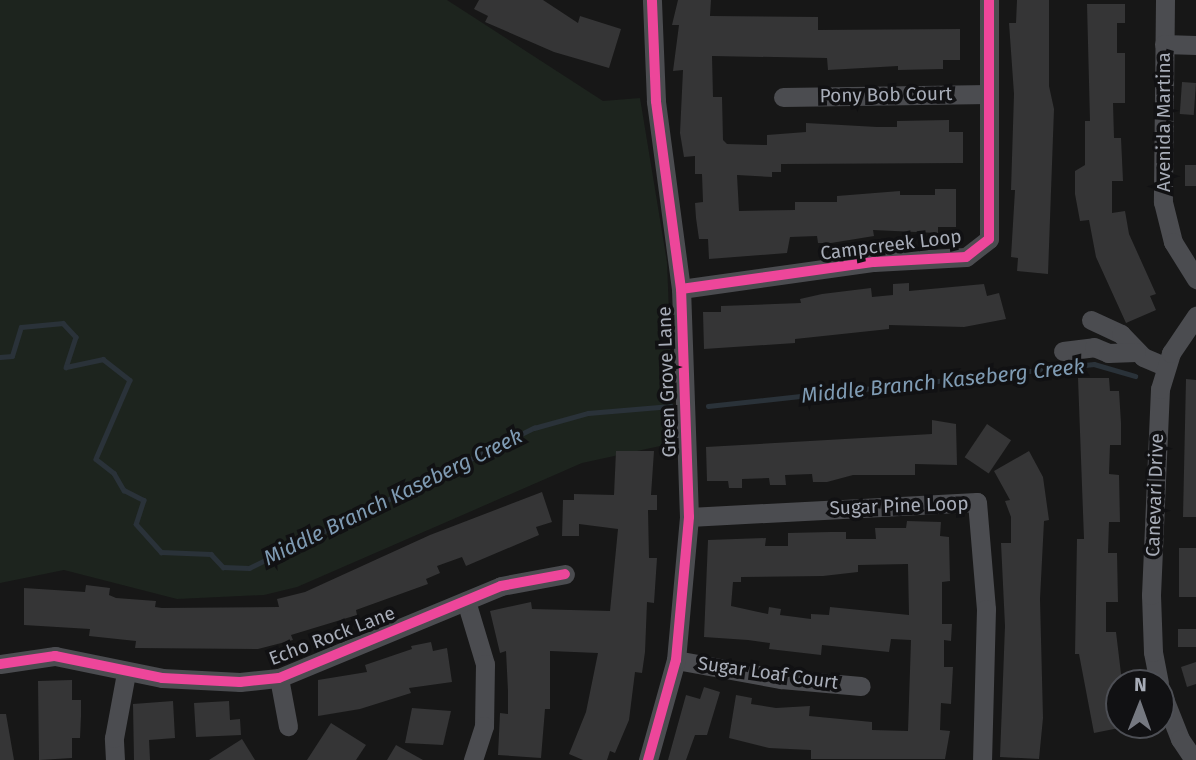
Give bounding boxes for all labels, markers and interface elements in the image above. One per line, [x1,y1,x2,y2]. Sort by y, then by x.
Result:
street label: Avenida Martina [1153,52,1175,192]
street label: Pony Bob Court [820,82,952,108]
street label: Campcreek Loop [819,225,963,265]
street label: Green Grove Lane [653,306,681,458]
water label: Middle Branch Kaseberg Creek [800,354,1086,408]
water label: Middle Branch Kaseberg Creek [259,423,527,571]
street label: Canevari Drive [1141,433,1169,557]
street label: Sugar Pine Loop [829,492,969,520]
street label: Echo Rock Lane [266,601,398,671]
street label: Sugar Loaf Court [696,652,840,694]
north arrow [1105,669,1175,739]
text: N [1134,673,1147,696]

